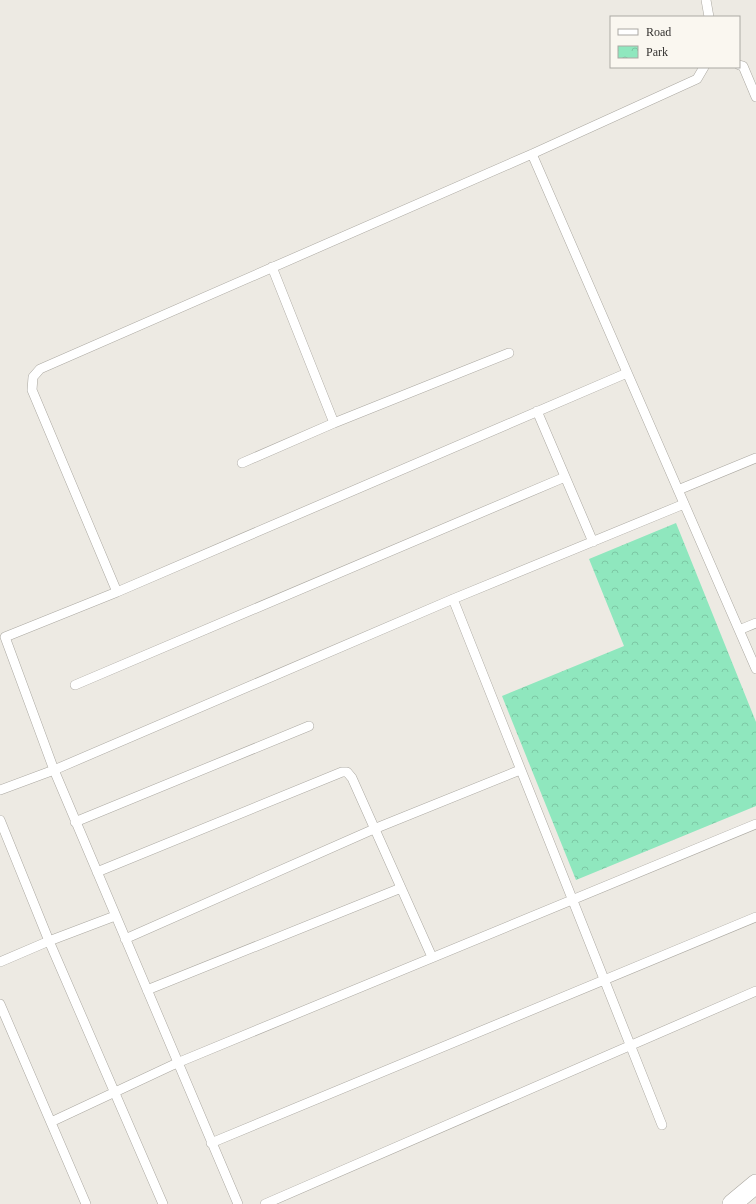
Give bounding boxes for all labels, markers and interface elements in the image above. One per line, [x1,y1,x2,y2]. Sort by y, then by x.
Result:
legend [610,16,740,68]
text: Road [646,25,671,39]
text: Park [646,45,668,59]

